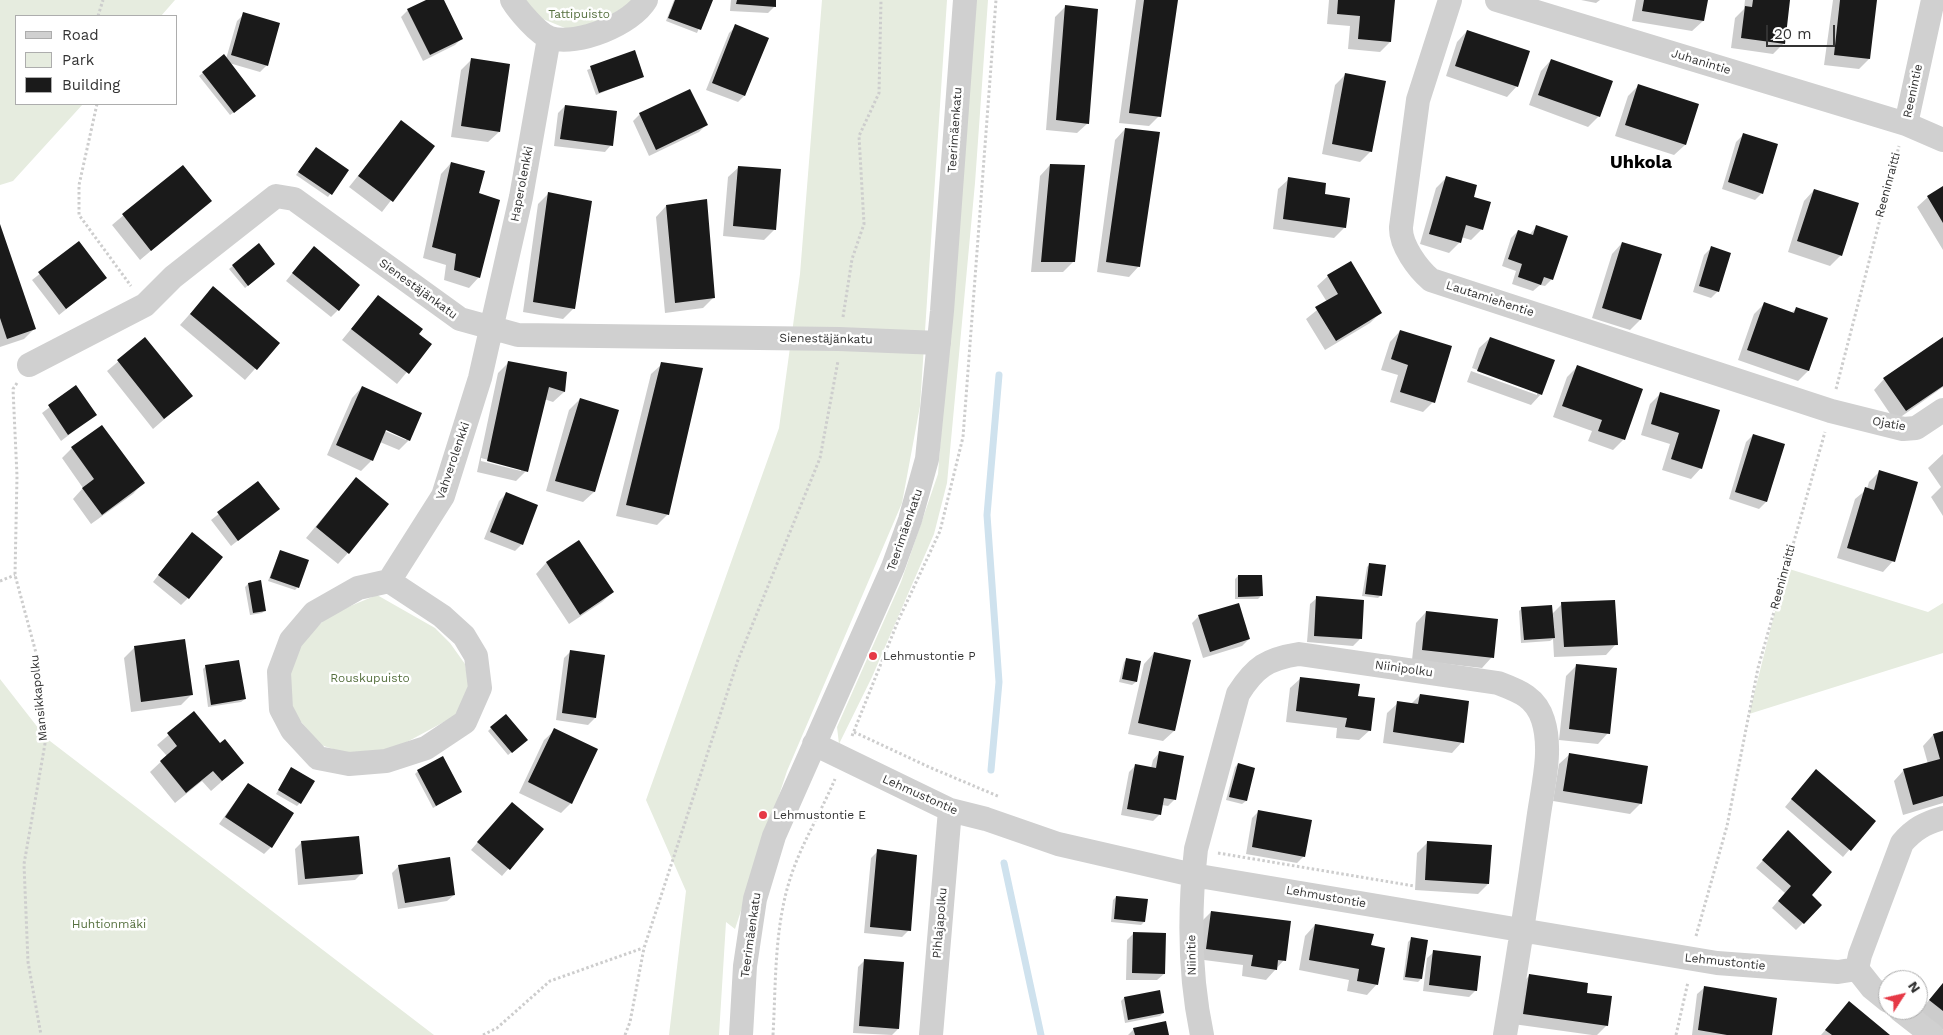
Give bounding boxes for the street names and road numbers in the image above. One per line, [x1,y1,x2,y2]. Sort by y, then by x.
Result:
street label: Juhanintie [1670,46,1732,78]
street label: Reenintie [1900,63,1926,119]
street label: Teerimäenkatu [945,87,965,173]
street label: Haperolenkki [508,145,536,223]
street label: Reeninraitti [1872,151,1904,219]
street label: Sienestäjänkatu [376,256,460,322]
street label: Lautamiehentie [1444,278,1536,320]
street label: Sienestäjänkatu [779,331,873,347]
street label: Ojatie [1871,414,1907,434]
street label: Vahverolenkki [433,420,473,502]
street label: Teerimäenkatu [884,487,926,573]
street label: Reeninraitti [1767,543,1799,611]
street label: Mansikkapolku [27,654,51,742]
street label: Niinipolku [1374,658,1434,680]
street label: Lehmustontie [880,772,960,818]
street label: Lehmustontie [1285,883,1367,911]
street label: Pihlajapolku [930,887,950,959]
street label: Teerimäenkatu [738,891,764,979]
street label: Niinitie [1184,934,1200,976]
street label: Lehmustontie [1684,951,1766,973]

